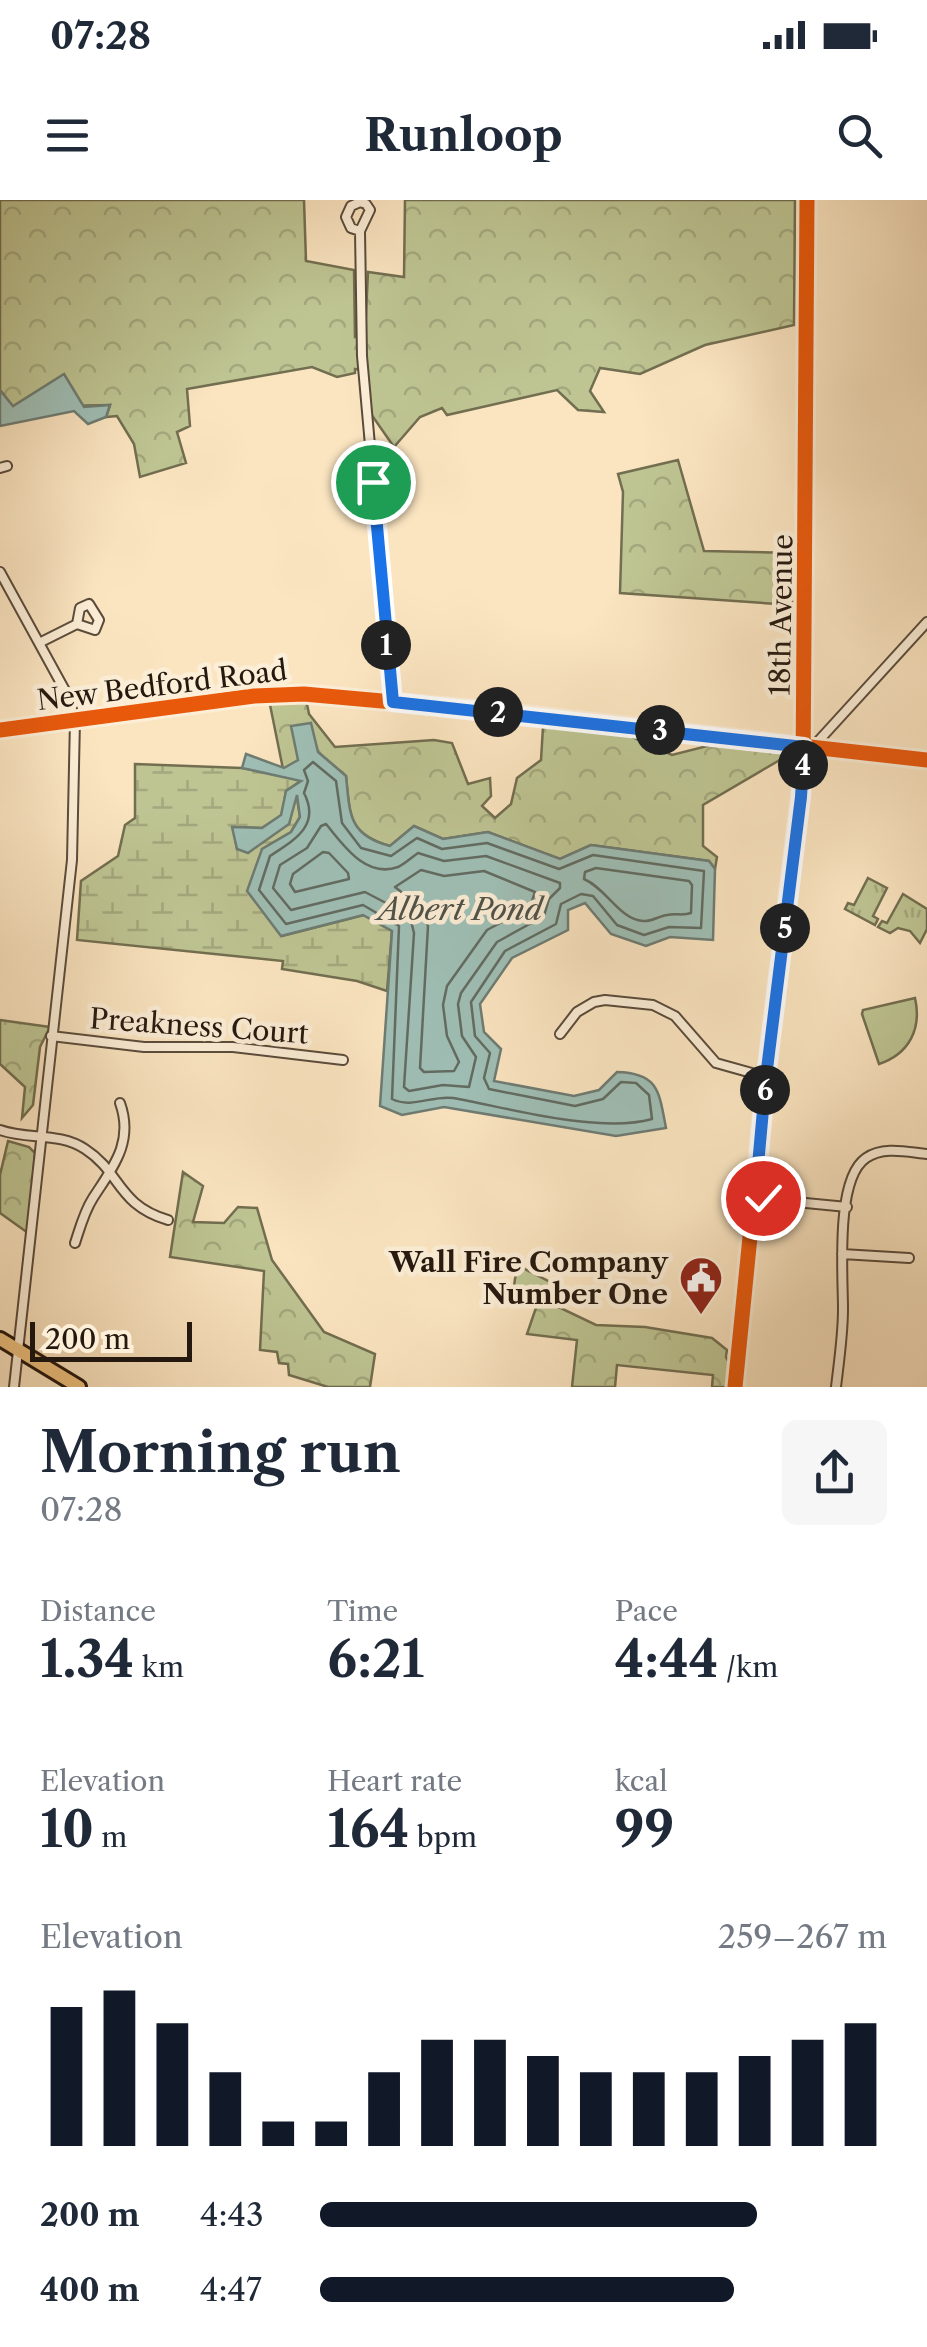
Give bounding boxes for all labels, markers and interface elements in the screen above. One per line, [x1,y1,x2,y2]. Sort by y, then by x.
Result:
text: 07:28 [50,12,151,59]
text: Runloop [364,107,563,163]
icon: menu [40,108,95,163]
icon: search [832,108,887,163]
pin [331,440,416,525]
icon: arrive [346,455,401,510]
street label: 18th Avenue [763,534,799,696]
pin: 1 [361,620,411,670]
text: 1 [380,628,392,662]
street label: New Bedford Road [35,653,289,717]
pin: 2 [473,687,523,737]
text: 2 [490,695,506,729]
pin: 3 [635,705,685,755]
text: 3 [652,713,668,747]
pin: 4 [778,740,828,790]
text: 4 [795,748,811,782]
water label: Albert Pond [374,891,545,928]
pin: 5 [760,903,810,953]
text: 5 [777,911,793,945]
street label: Preakness Court [88,1001,310,1051]
pin: 6 [740,1065,790,1115]
text: 6 [757,1073,773,1107]
pin [721,1156,806,1241]
icon: check [736,1171,791,1226]
place label: Wall Fire Company Number One [388,1245,669,1311]
public building icon: Wall Fire Company Number One [678,1255,724,1316]
scale bar [30,1317,192,1362]
text: 200 m [45,1322,130,1356]
text: Morning run [40,1419,401,1486]
button: share [782,1420,887,1525]
text: 07:28 [40,1490,122,1529]
text: Distance [40,1594,156,1628]
text: Time [327,1594,398,1628]
text: Pace [615,1594,678,1628]
text: 1.34 [40,1628,134,1690]
text: 6:21 [327,1628,424,1690]
text: 4:44 [615,1628,718,1690]
text: km [134,1650,184,1684]
text: /km [718,1650,778,1684]
text: Elevation [40,1764,165,1798]
text: Heart rate [327,1764,462,1798]
text: kcal [615,1764,668,1798]
text: 10 [40,1798,94,1860]
text: 164 [327,1798,409,1860]
text: 99 [615,1798,674,1860]
text: m [94,1820,127,1854]
text: bpm [409,1820,477,1854]
text: Elevation [40,1917,183,1956]
text: 259–267 m [718,1917,887,1956]
text: 200 m [40,2195,140,2234]
text: 4:43 [200,2195,264,2234]
text: 400 m [40,2270,140,2309]
text: 4:47 [200,2270,262,2309]

